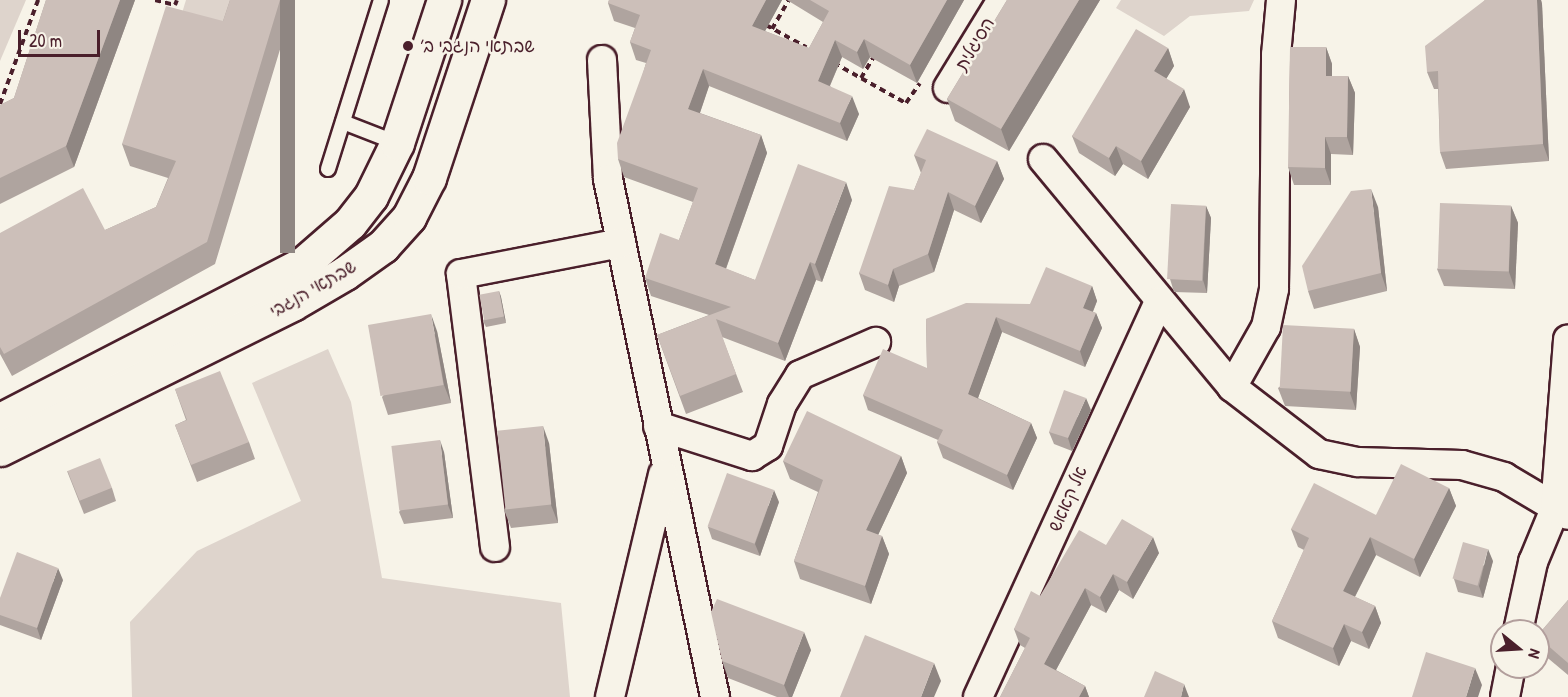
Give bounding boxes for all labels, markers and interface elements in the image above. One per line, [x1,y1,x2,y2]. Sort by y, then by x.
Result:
street label: הסיגלית [951,13,999,75]
scale bar [21,18,104,56]
text: 20 m [29,28,62,53]
place label: שבתאי הנגבי ב׳ [420,35,535,57]
marker: שבתאי הנגבי ב׳ [401,39,415,53]
street label: שבתאי הנגבי [266,256,360,322]
street label: אל קאאש [1044,463,1092,535]
north arrow [1490,619,1550,679]
text: N [1523,646,1547,661]

